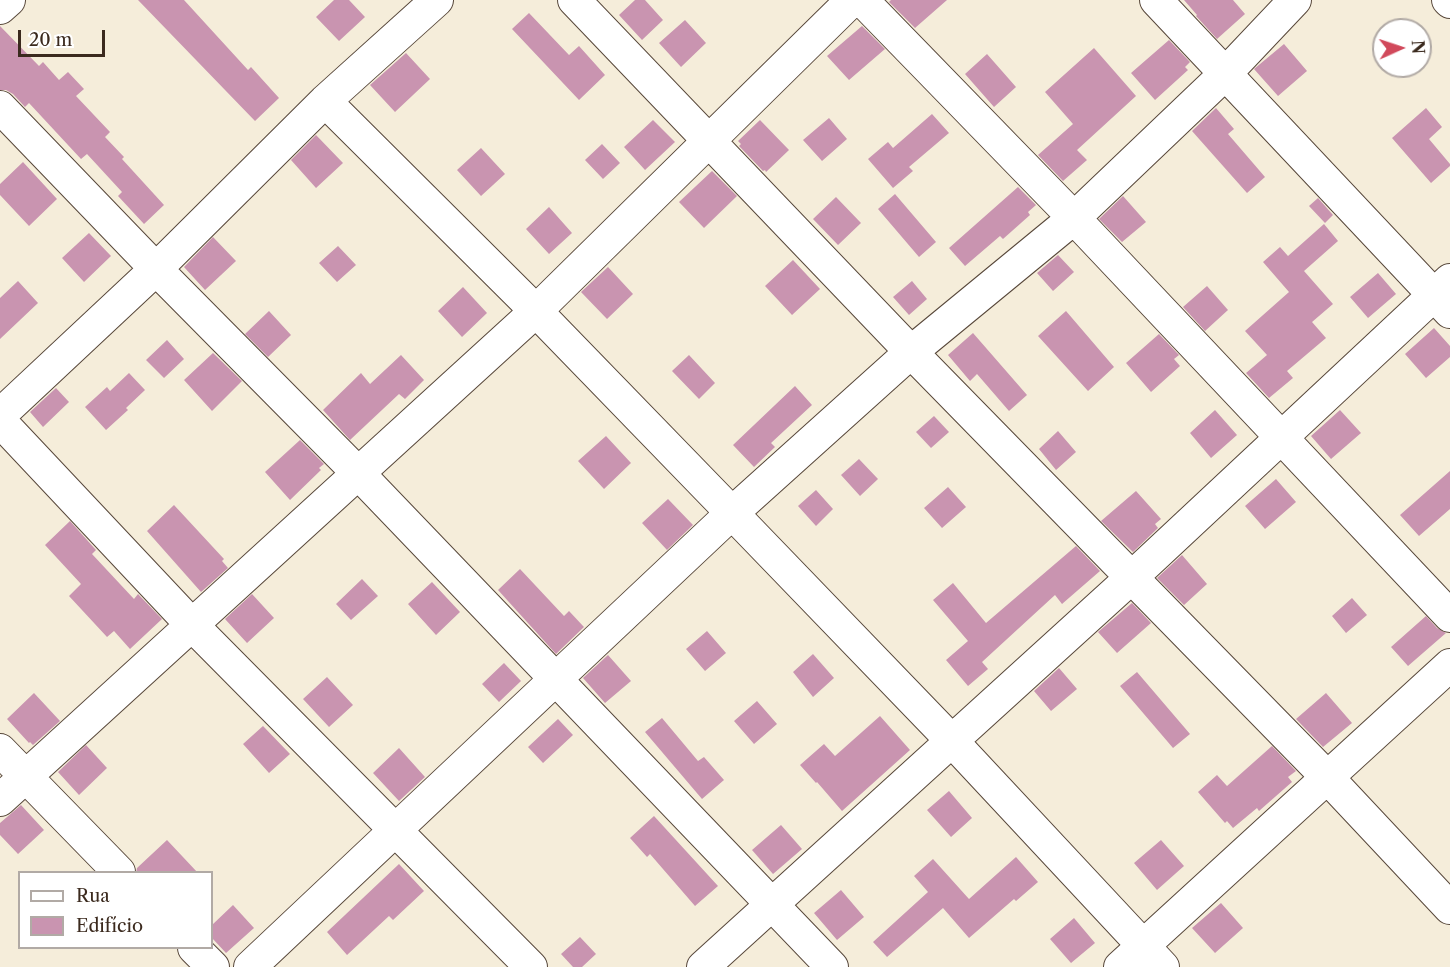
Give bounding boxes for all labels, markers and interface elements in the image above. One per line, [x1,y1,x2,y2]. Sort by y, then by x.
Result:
scale bar [21,18,108,56]
north arrow [1372,18,1432,78]
text: 20 m [29,29,72,51]
text: N [1408,40,1428,55]
legend [18,871,213,949]
text: Rua [76,885,110,907]
text: Edifício [76,915,143,937]

